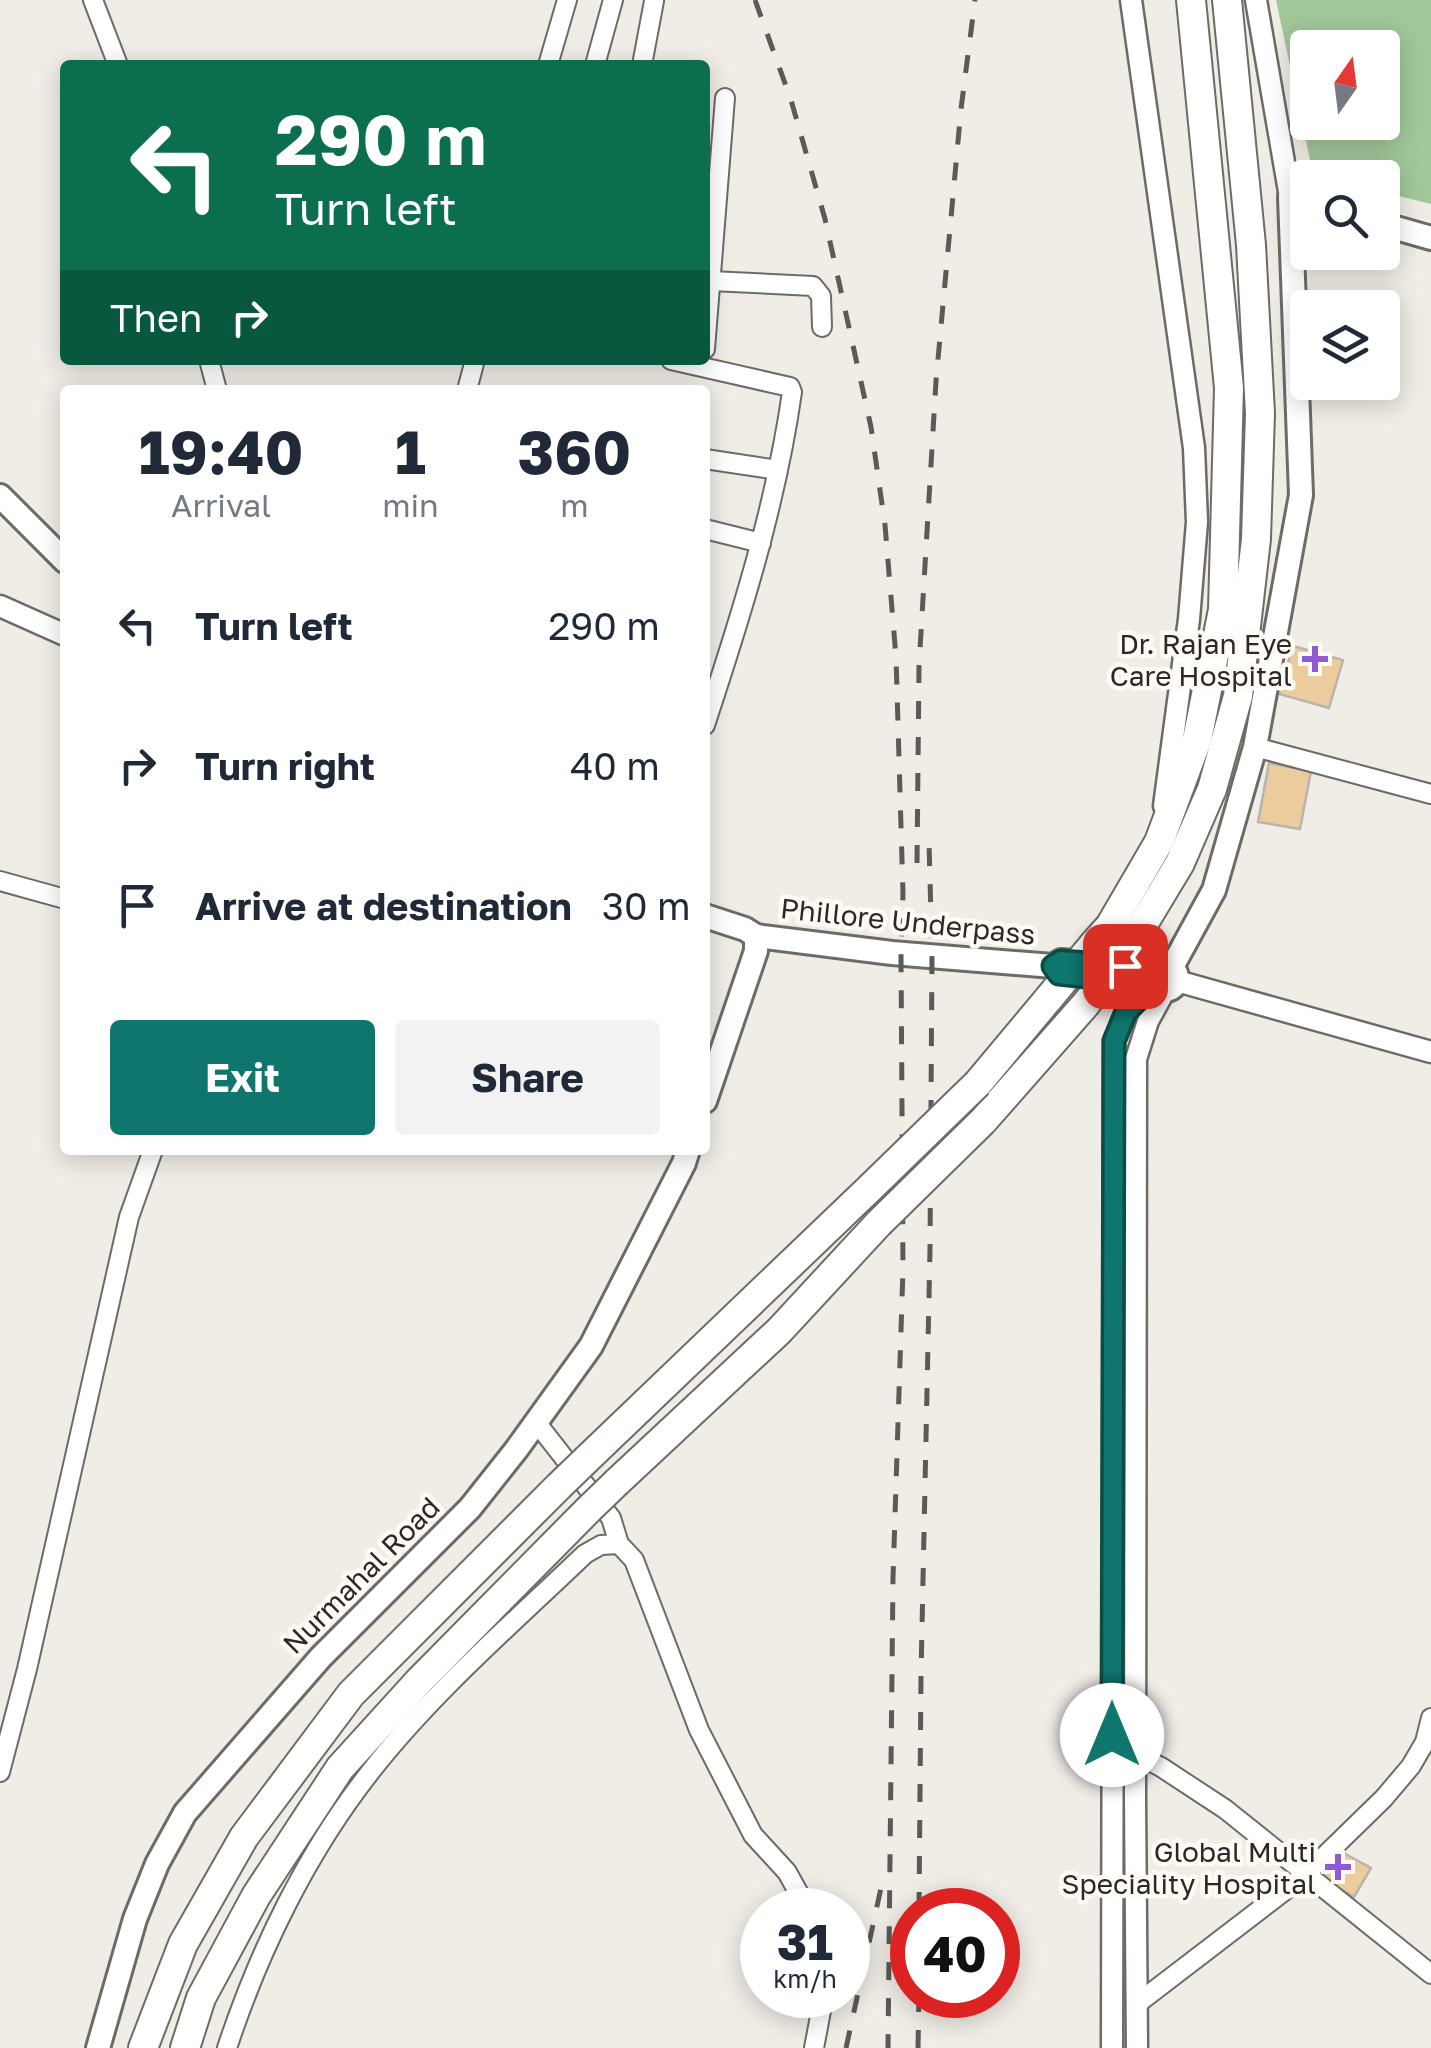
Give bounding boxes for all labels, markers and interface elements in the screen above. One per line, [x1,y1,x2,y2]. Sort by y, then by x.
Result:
north arrow [1290,30,1400,140]
map controls [1290,30,1400,400]
text: 290 m [275,96,486,180]
icon: left [110,100,240,230]
button: search [1290,160,1400,270]
text: Turn left [275,181,457,235]
icon: right [222,290,277,345]
button: layers [1290,290,1400,400]
text: Then [110,295,202,340]
text: 19:40 [139,415,303,487]
text: 1 [395,415,426,487]
text: 360 [518,415,631,487]
text: Arrival [171,486,271,524]
text: min [382,486,439,524]
text: m [560,486,589,524]
icon: left [110,598,165,653]
text: Turn left [195,603,353,648]
text: 290 m [548,603,660,648]
place label: Dr. Rajan Eye Care Hospital [1110,627,1292,692]
marker: Dr. Rajan Eye Care Hospital [1302,646,1328,672]
icon: right [110,738,165,793]
text: Turn right [195,743,375,788]
text: 40 m [570,743,660,788]
icon: arrive [110,878,165,933]
text: Arrive at destination [195,883,572,928]
text: 30 m [602,883,691,928]
street label: Phillore Underpass [779,891,1037,951]
pin [1083,924,1168,1009]
icon: arrive [1098,939,1153,994]
button: Exit [110,1020,375,1135]
button: Share [395,1020,660,1135]
street label: Nurmahal Road [276,1490,446,1660]
position arrow [1060,1683,1164,1787]
place label: Global Multi Speciality Hospital [1062,1835,1316,1900]
marker: Global Multi Speciality Hospital [1325,1854,1351,1880]
speed limit sign: 40 [890,1888,1020,2018]
text: 31 [777,1911,833,1971]
text: km/h [773,1963,837,1994]

